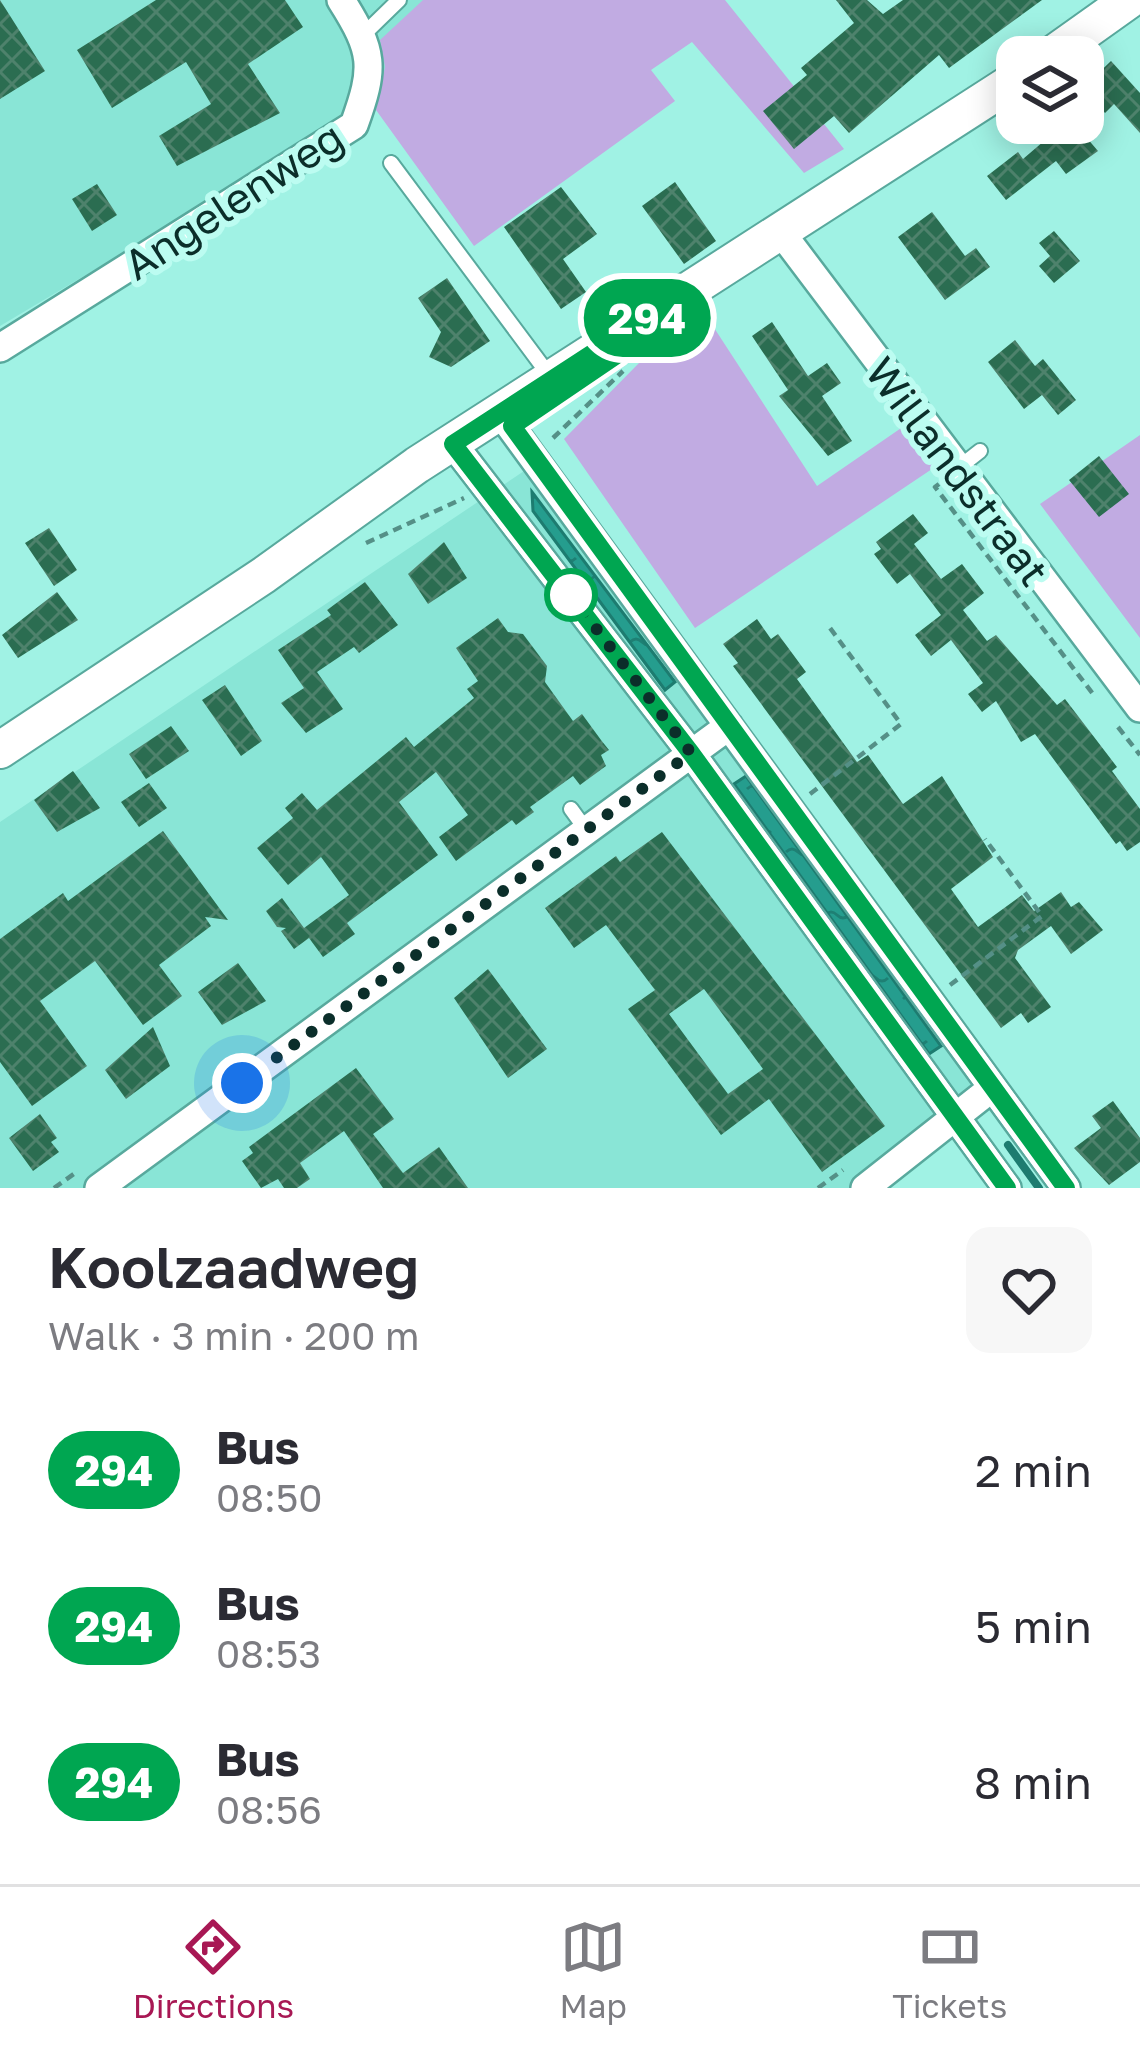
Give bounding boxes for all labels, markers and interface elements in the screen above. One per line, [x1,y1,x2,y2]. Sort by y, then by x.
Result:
map controls [996,36,1104,144]
button: layers [996,36,1104,144]
street label: Angelenweg [114,111,352,289]
line badge: 294 [578,279,716,357]
text: 294 [608,293,686,343]
street label: Willandstraat [856,347,1060,595]
unlabelled marker [546,570,596,620]
your location [212,1053,272,1113]
button: heart [966,1227,1092,1353]
text: Koolzaadweg [48,1232,419,1301]
text: Walk · 3 min · 200 m [48,1312,420,1359]
text: Bus [216,1420,300,1474]
text: 2 min [975,1443,1092,1497]
text: 294 [75,1445,153,1495]
text: 08:50 [216,1474,322,1521]
text: Bus [216,1576,300,1630]
text: 5 min [975,1599,1092,1653]
text: 294 [75,1601,153,1651]
text: 08:53 [216,1630,321,1677]
text: Bus [216,1732,300,1786]
text: 8 min [974,1755,1092,1809]
text: 294 [75,1757,153,1807]
text: 08:56 [216,1786,322,1833]
tab: Directions [133,1914,294,2025]
tab: Map [559,1914,627,2025]
tab: Tickets [892,1914,1007,2025]

